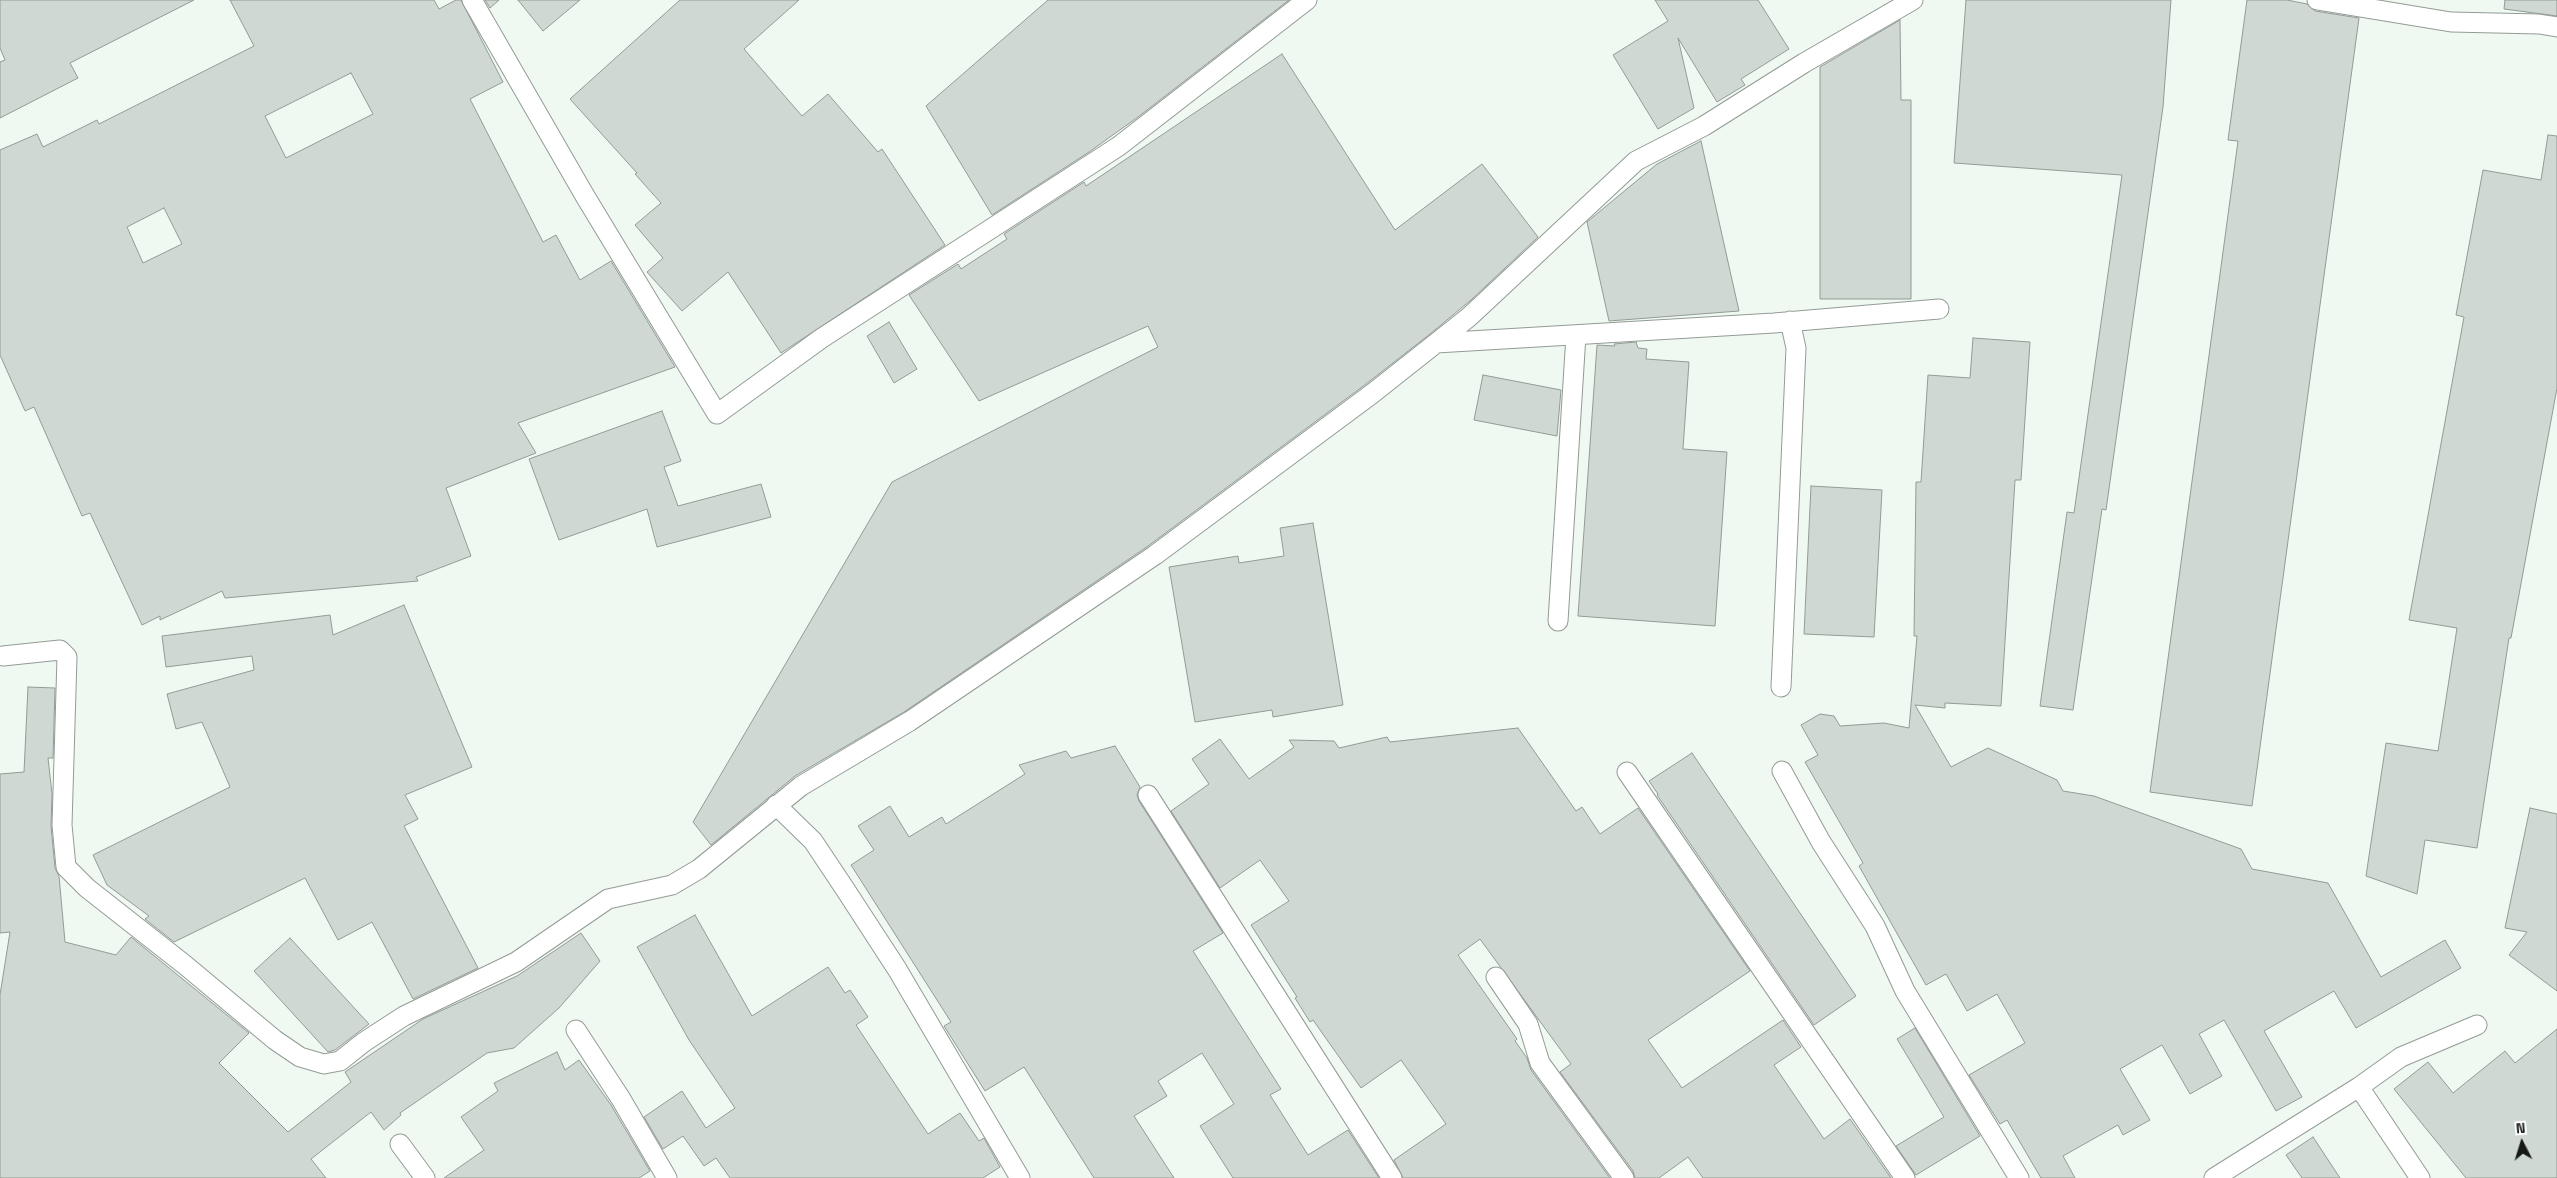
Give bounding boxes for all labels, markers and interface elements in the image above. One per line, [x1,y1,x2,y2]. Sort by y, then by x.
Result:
north arrow [2497,1118,2547,1168]
text: N [2515,1119,2526,1137]

